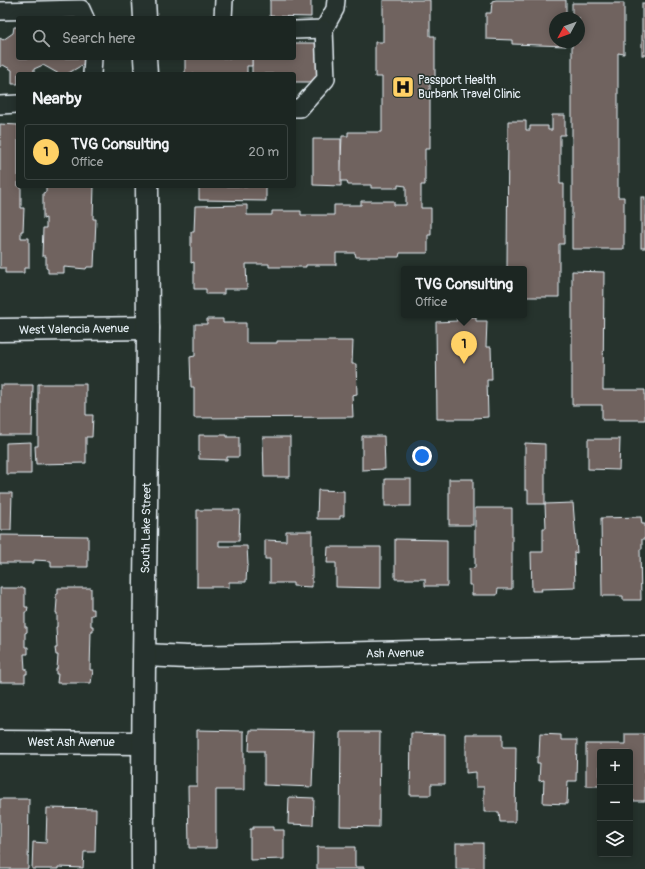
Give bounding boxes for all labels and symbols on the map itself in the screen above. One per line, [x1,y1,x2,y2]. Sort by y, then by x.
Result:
north arrow [549,12,585,48]
place label: Passport Health Burbank Travel Clinic [418,73,521,102]
hospital icon: Passport Health Burbank Travel Clinic [390,74,416,100]
street label: West Valencia Avenue [19,321,129,338]
pin: 1 [451,331,477,364]
your location [412,446,432,466]
street label: South Lake Street [138,482,155,574]
street label: Ash Avenue [366,645,424,662]
street label: West Ash Avenue [27,735,115,750]

